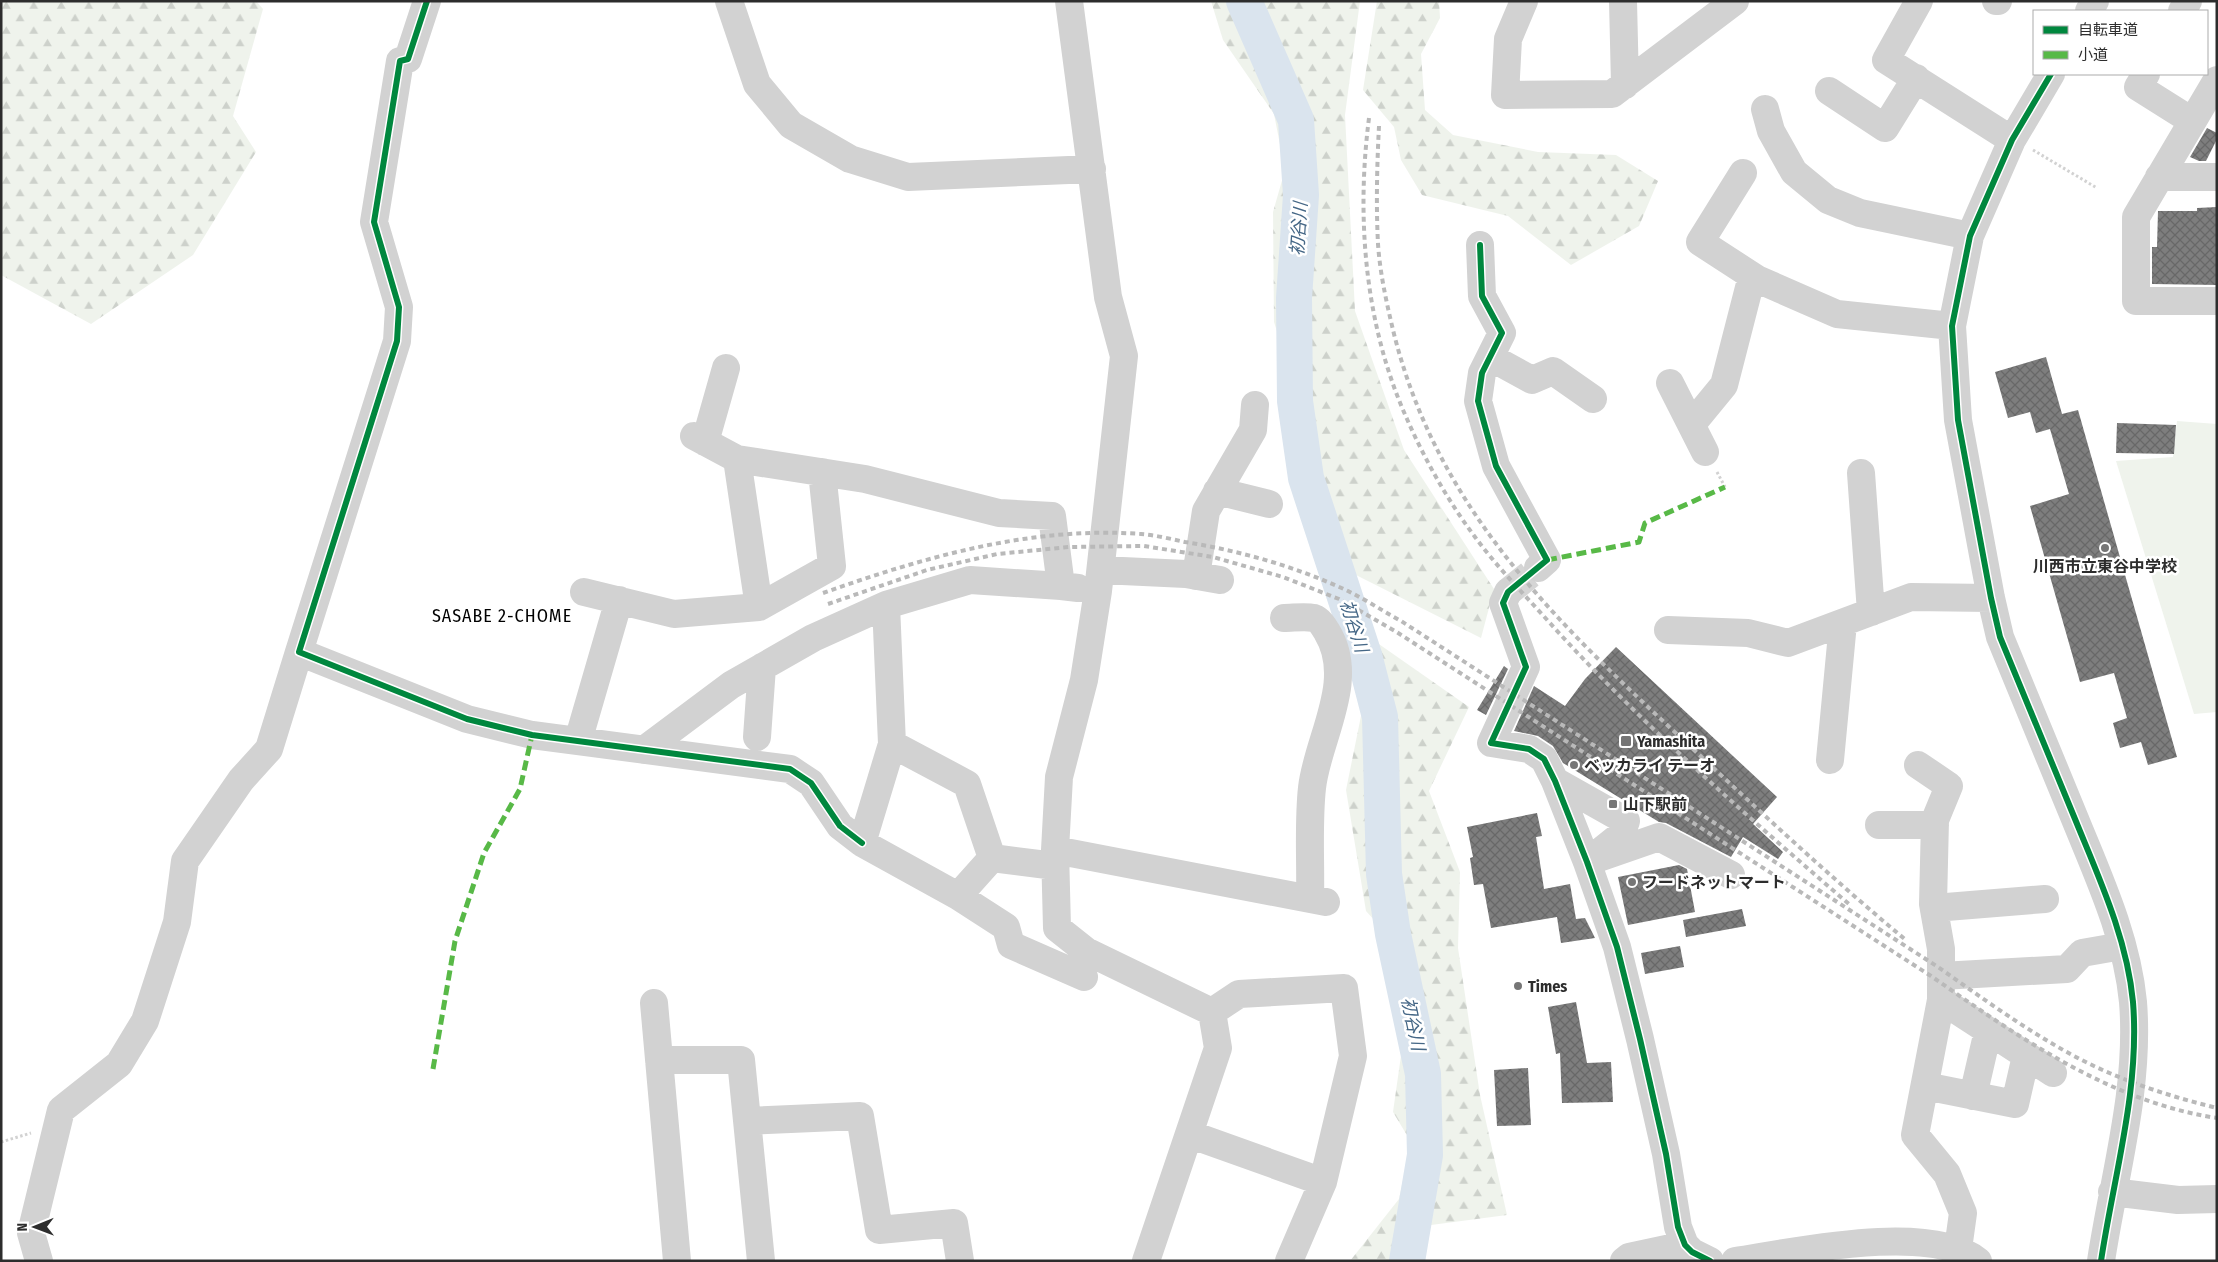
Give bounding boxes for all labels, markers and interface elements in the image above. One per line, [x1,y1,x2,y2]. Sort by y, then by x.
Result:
legend [2033,10,2208,75]
text: 自転車道 [2078,21,2138,39]
text: 小道 [2078,46,2108,64]
water label: 初谷川 [1286,199,1312,257]
marker: 川西市立東谷中学校 [2099,542,2111,554]
place label: 川西市立東谷中学校 [2033,557,2177,576]
water label: 初谷川 [1335,597,1373,657]
district label: SASABE 2-CHOME [432,605,572,627]
place label: Yamashita [1636,732,1705,751]
marker: Yamashita [1619,734,1633,748]
place label: ベッカライ テーオ [1584,756,1715,775]
marker: ベッカライ テーオ [1568,759,1580,771]
place label: 山下駅前 [1623,795,1687,814]
marker: 山下駅前 [1607,798,1619,810]
place label: フードネットマート [1642,873,1786,892]
marker: フードネットマート [1626,876,1638,888]
place label: Times [1528,977,1567,996]
marker: Times [1512,980,1524,992]
water label: 初谷川 [1397,995,1430,1055]
north arrow [10,1202,60,1252]
text: N [14,1223,31,1232]

